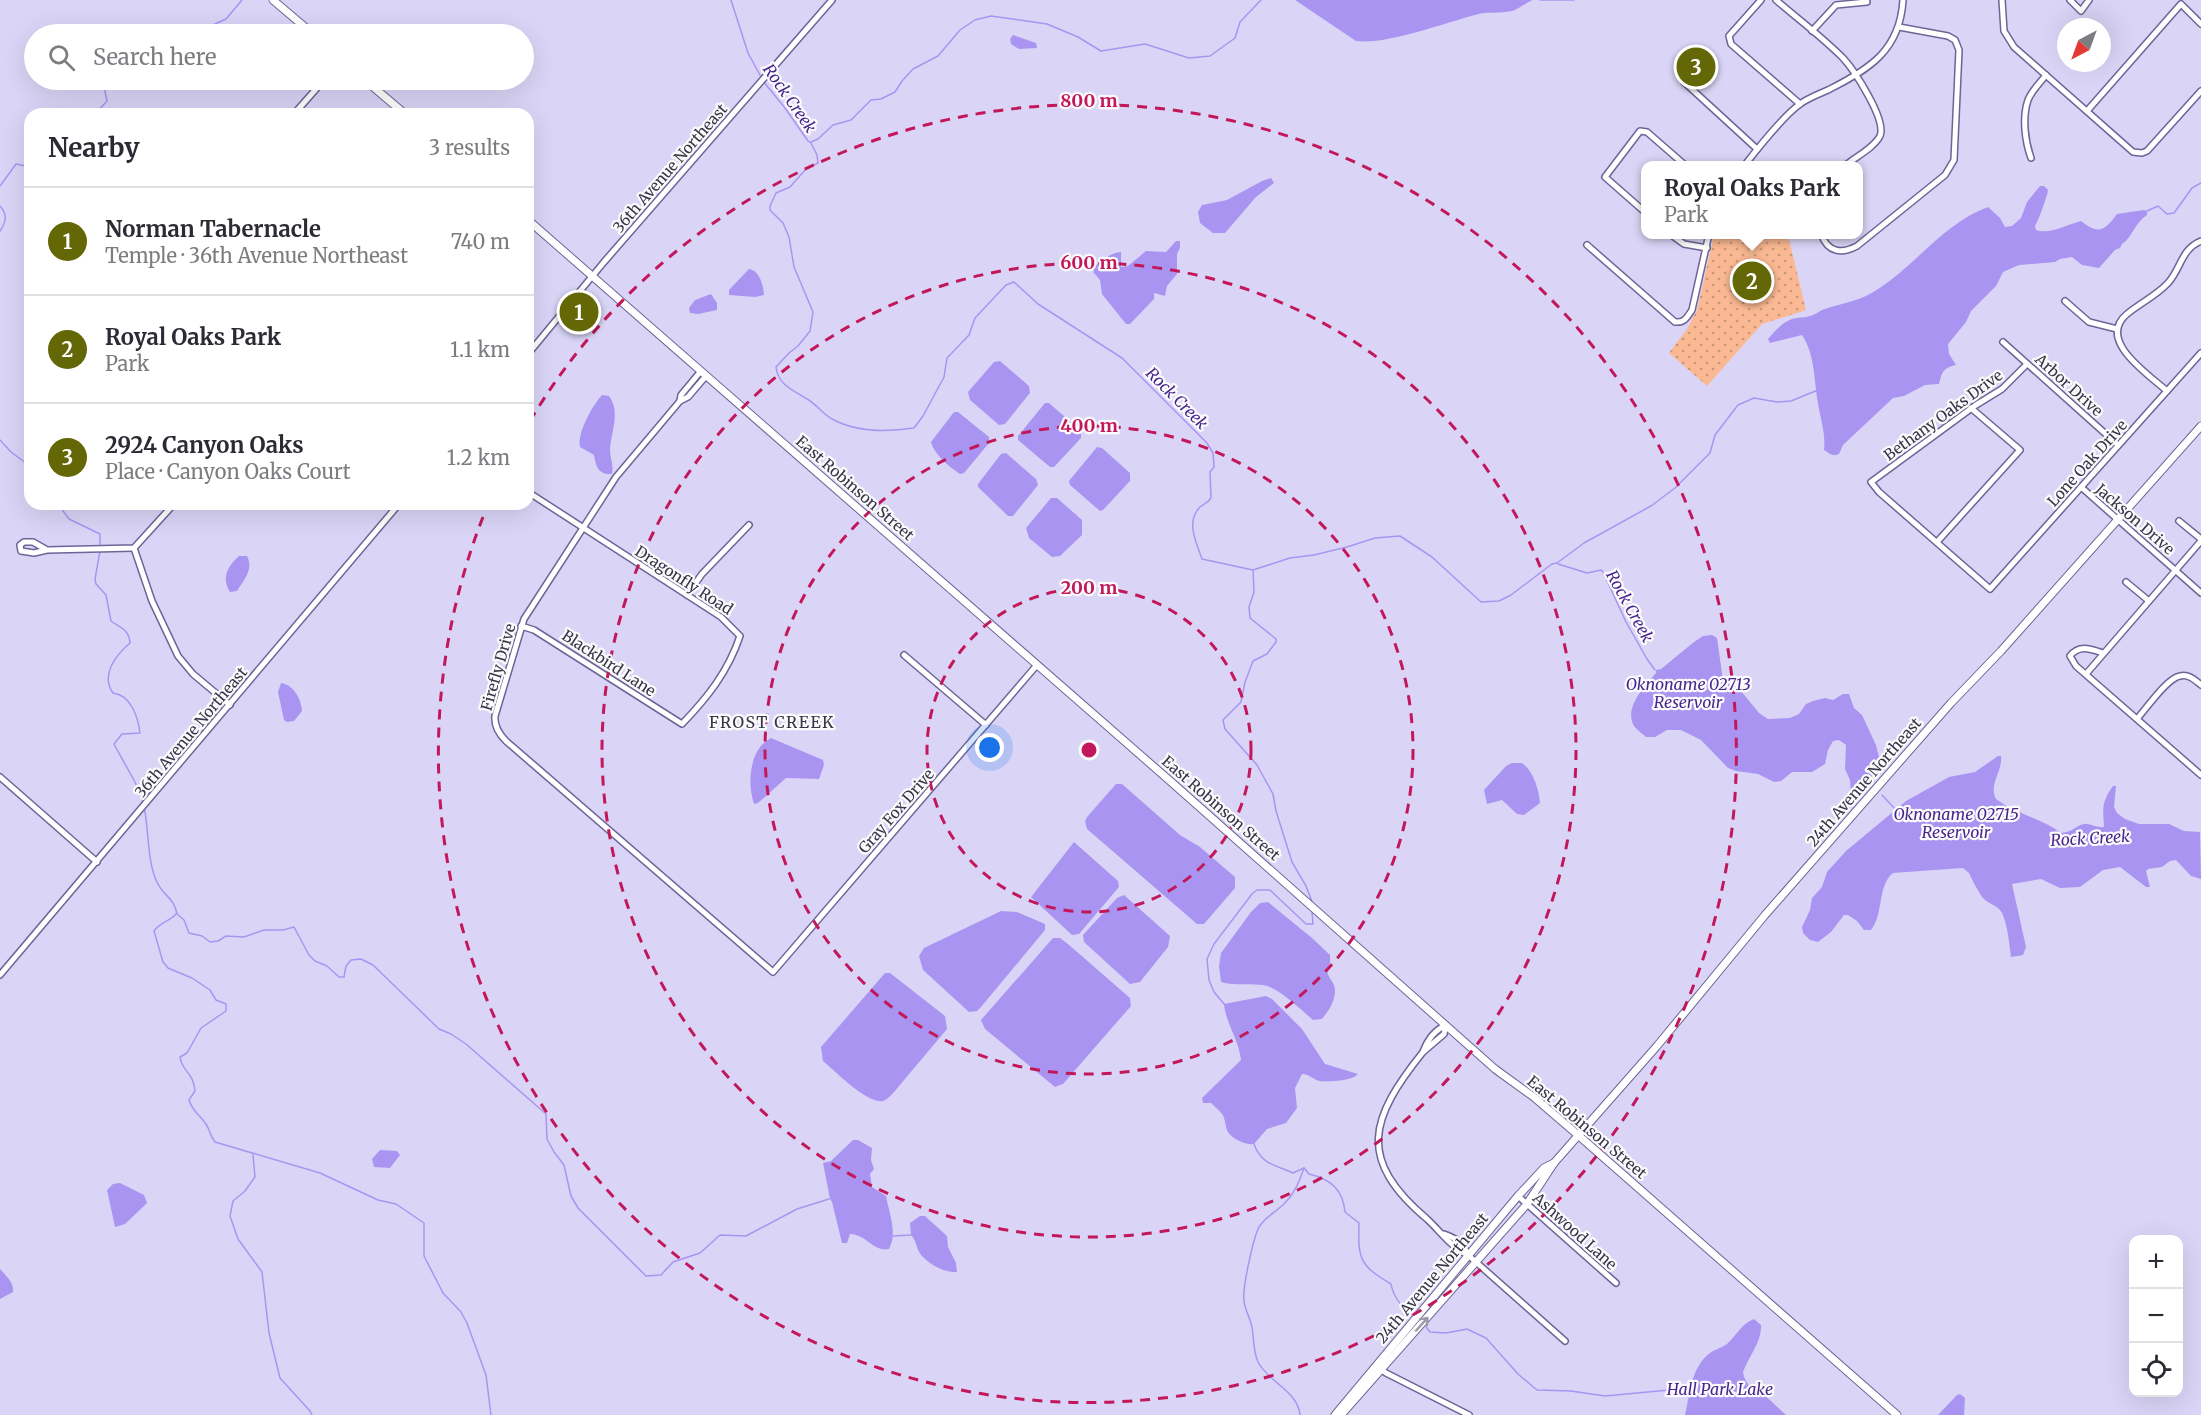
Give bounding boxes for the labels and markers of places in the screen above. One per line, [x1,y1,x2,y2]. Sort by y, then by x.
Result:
pin: 3 [1676,44,1716,90]
pin: 2 [1732,258,1772,304]
pin: 1 [560,290,598,334]
centre of rings [1079,740,1099,760]

